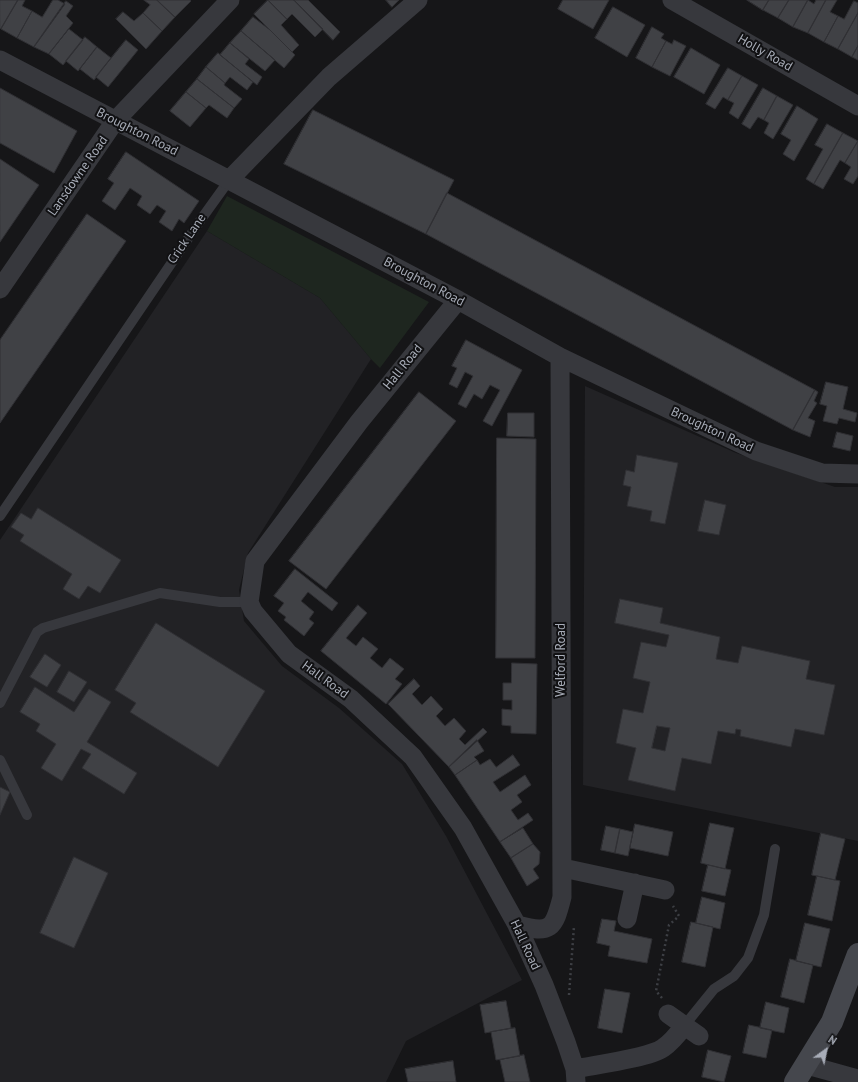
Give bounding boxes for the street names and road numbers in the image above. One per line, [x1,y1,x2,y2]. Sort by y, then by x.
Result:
street label: Holly Road [735,31,795,75]
street label: Broughton Road [94,105,180,159]
street label: Lansdowne Road [45,133,111,219]
street label: Crick Lane [165,211,209,267]
street label: Broughton Road [381,254,467,310]
street label: Hall Road [380,341,426,393]
street label: Broughton Road [668,404,756,456]
street label: Welford Road [553,623,569,697]
street label: Hall Road [299,658,351,702]
street label: Hall Road [507,917,543,973]

